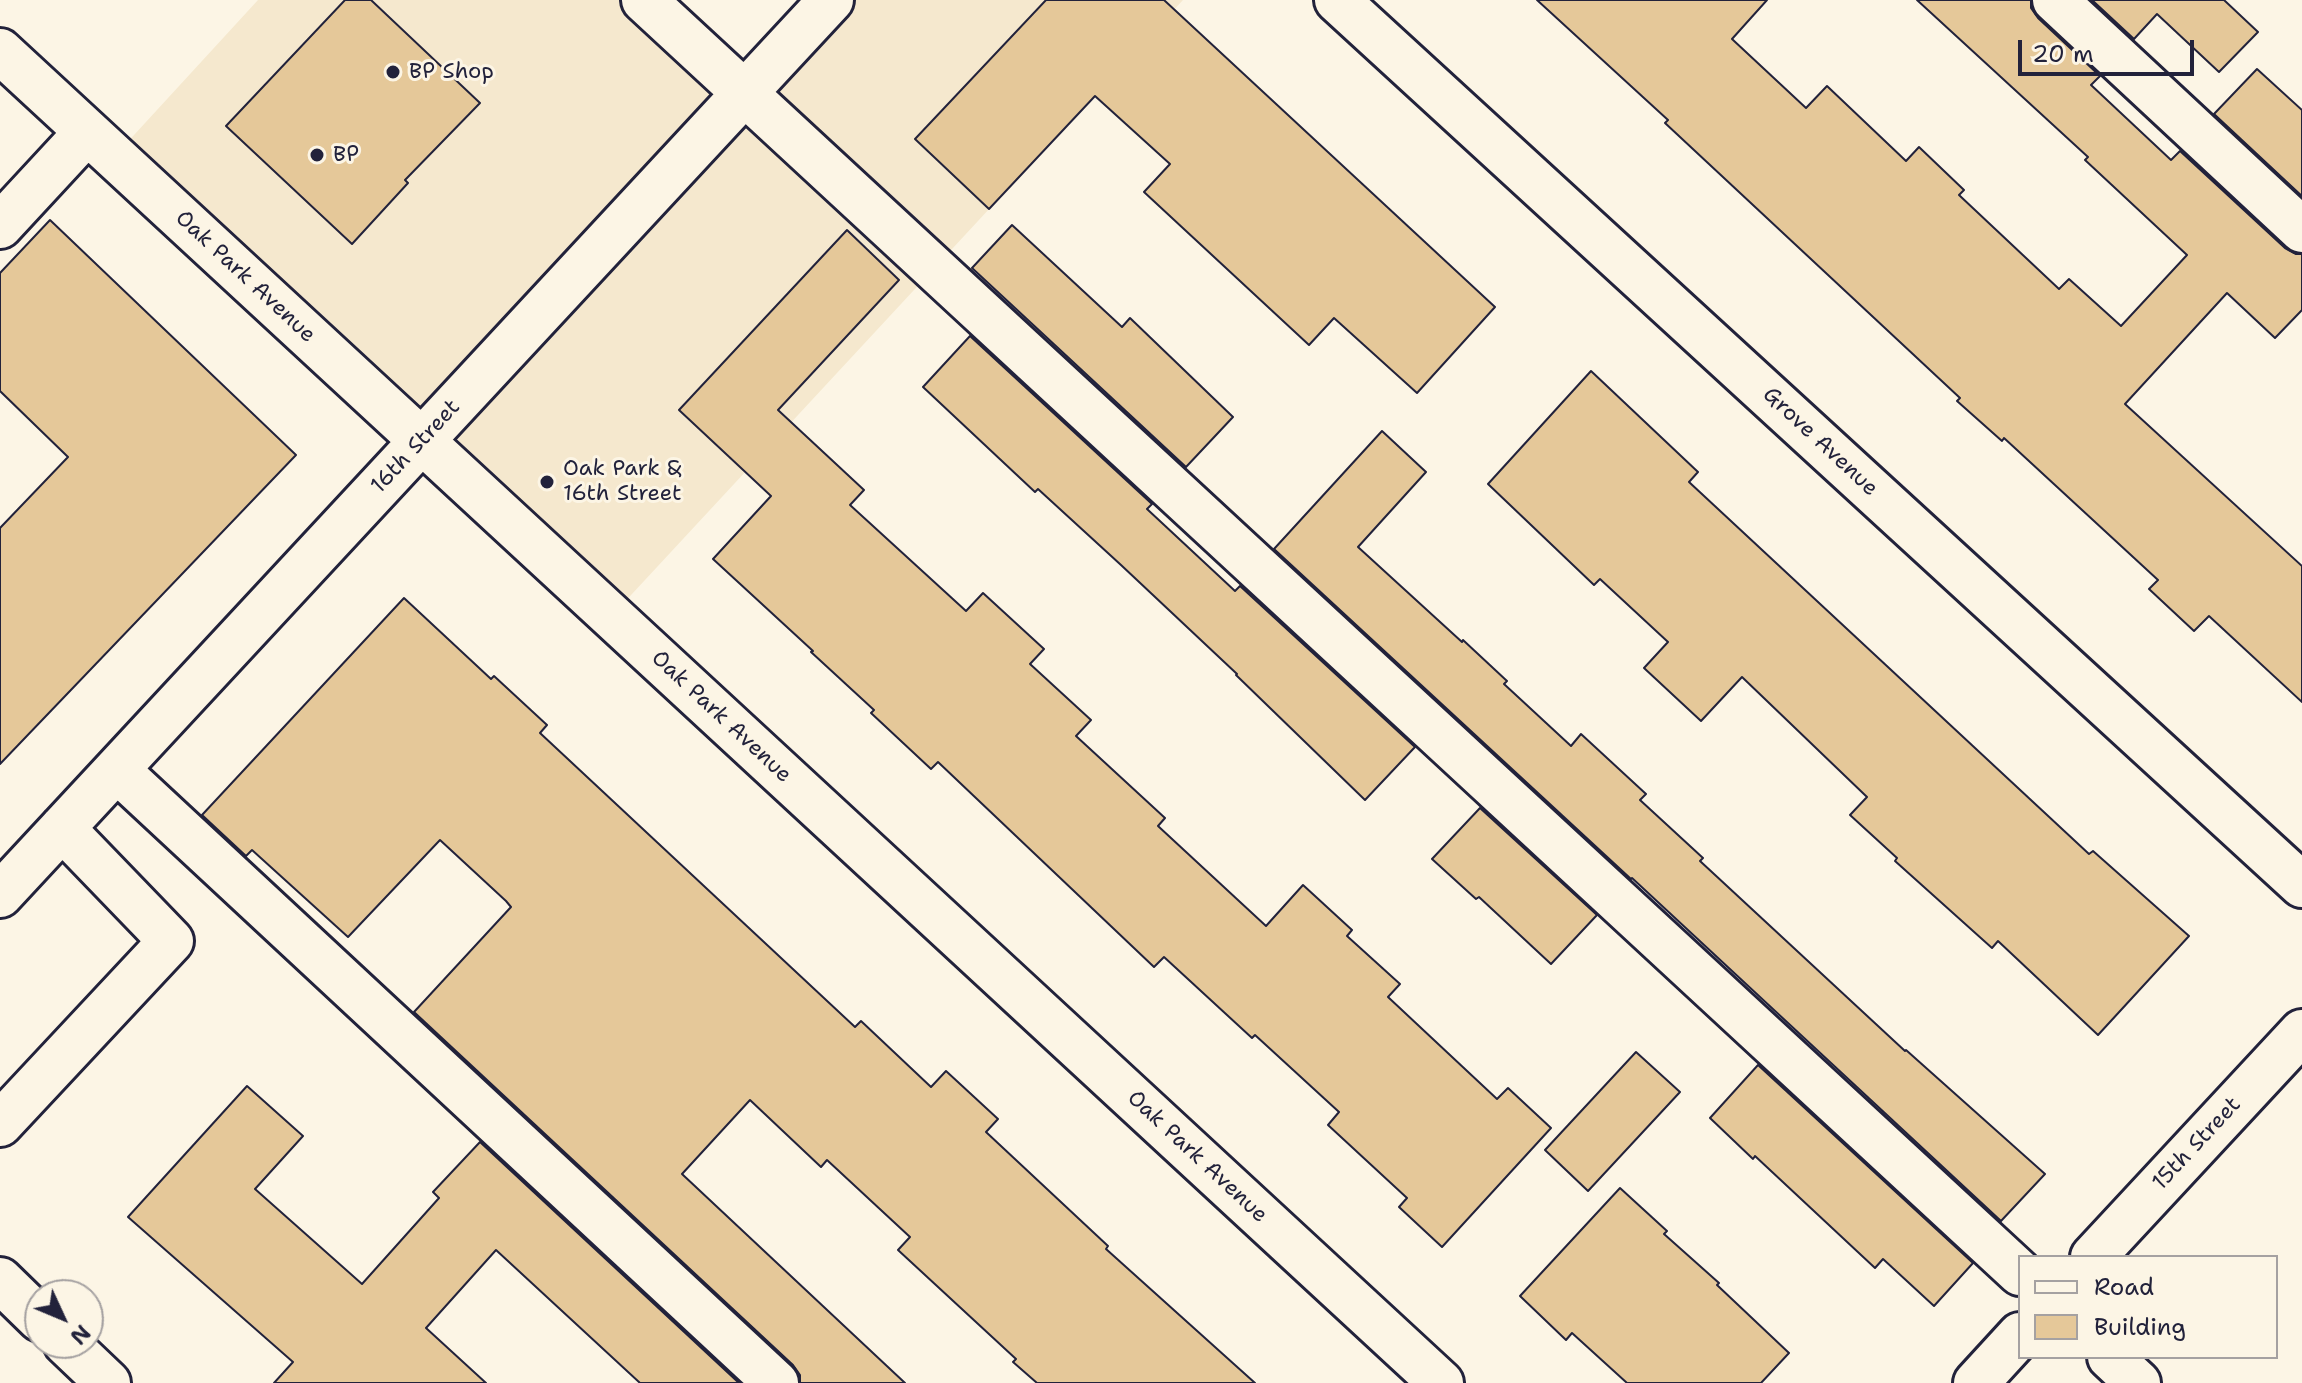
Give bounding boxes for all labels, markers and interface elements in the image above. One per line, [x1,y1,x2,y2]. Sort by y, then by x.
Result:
scale bar [2022,24,2198,74]
text: 20 m [2032,38,2094,70]
place label: BP Shop [409,59,494,85]
marker: BP Shop [384,63,402,81]
place label: BP [333,142,359,168]
marker: BP [308,146,326,164]
street label: Oak Park Avenue [170,205,320,349]
street label: Grove Avenue [1757,382,1883,502]
street label: 16th Street [366,395,466,499]
place label: Oak Park & 16th Street [563,456,682,508]
marker: Oak Park & 16th Street [538,473,556,491]
street label: Oak Park Avenue [646,645,796,789]
street label: Oak Park Avenue [1122,1085,1272,1229]
street label: 15th Street [2147,1092,2247,1196]
legend [2018,1255,2278,1359]
text: Road [2094,1271,2154,1303]
north arrow [24,1279,104,1359]
text: Building [2094,1311,2186,1343]
text: N [64,1318,97,1351]

